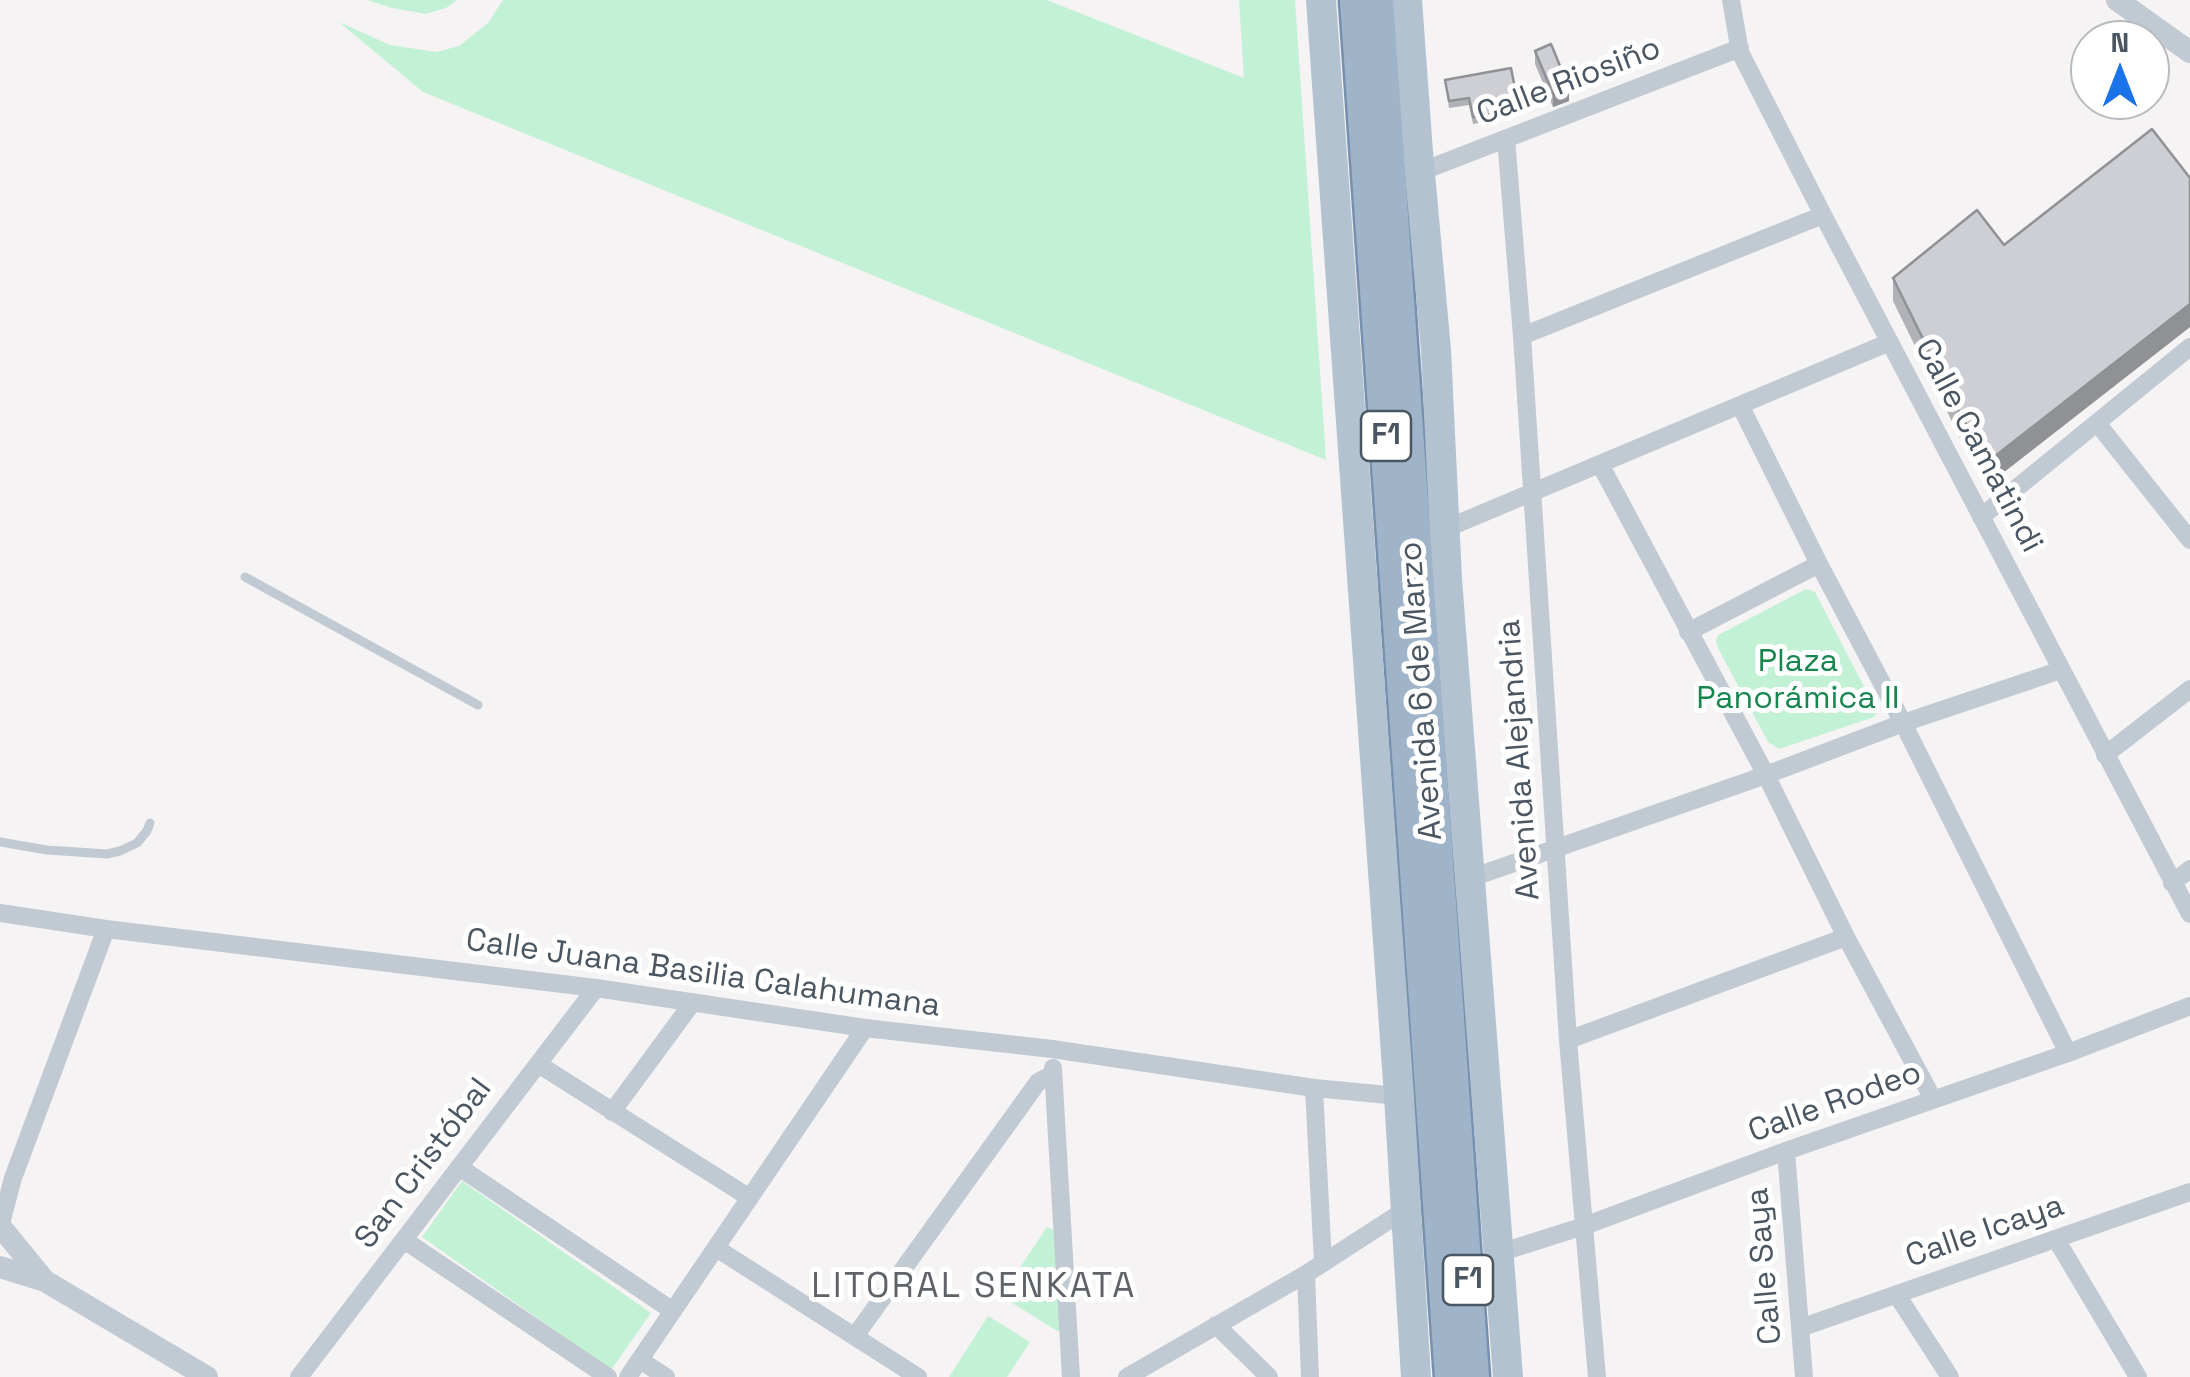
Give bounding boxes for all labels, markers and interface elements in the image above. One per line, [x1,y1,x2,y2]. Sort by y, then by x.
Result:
north arrow [2070,20,2170,120]
text: N [2111,24,2129,60]
street label: Calle Riosiño [1472,29,1666,135]
street label: Calle Camatindi [1906,333,2050,559]
road number: F1 [1361,411,1411,461]
street label: Avenida 6 de Marzo [1392,540,1452,842]
street label: Avenida Alejandria [1491,618,1549,902]
park label: Plaza Panorámica II [1696,643,1900,718]
street label: Calle Juana Basilia Calahumana [463,922,943,1026]
street label: Calle Rodeo [1743,1054,1927,1152]
street label: San Cristóbal [347,1071,501,1257]
street label: Calle Saya [1739,1186,1791,1346]
street label: Calle Icaya [1901,1187,2069,1277]
road number: F1 [1443,1255,1493,1305]
district label: LITORAL SENKATA [811,1267,1137,1309]

